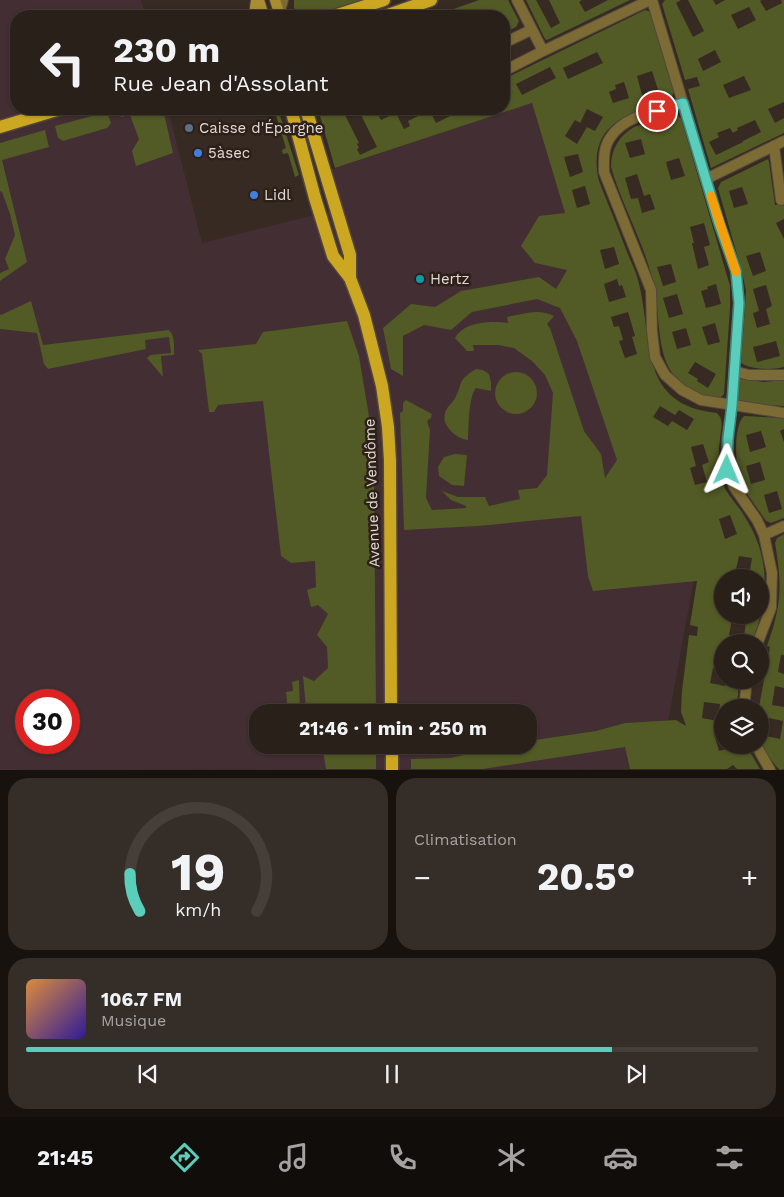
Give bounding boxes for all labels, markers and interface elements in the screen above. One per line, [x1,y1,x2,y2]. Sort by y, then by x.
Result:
text: 230 m [113,29,220,71]
icon: left [30,30,95,95]
text: Rue Jean d'Assolant [113,71,329,96]
pin [636,90,678,132]
icon: arrive [643,97,671,125]
place label: Caisse d'Épargne [199,119,323,137]
marker: Caisse d'Épargne [183,122,195,134]
place label: 5àsec [208,144,250,162]
marker: 5àsec [192,147,204,159]
place label: Lidl [264,186,291,204]
marker: Lidl [248,189,260,201]
place label: Hertz [430,270,470,288]
marker: Hertz [414,273,426,285]
street label: Avenue de Vendôme [360,418,384,568]
position arrow [700,443,752,495]
map controls [714,569,769,754]
button: sound [714,569,769,624]
button: search [714,634,769,689]
speed limit sign: 30 [15,689,80,754]
button: layers [714,699,769,754]
text: 21:46 · 1 min · 250 m [299,717,487,740]
text: Climatisation [414,830,517,849]
text: 19 [171,842,225,903]
text: 20.5° [537,855,635,899]
text: − [414,861,431,894]
text: + [741,861,758,894]
text: km/h [175,899,221,920]
text: 106.7 FM [101,988,182,1011]
text: Musique [101,1011,166,1030]
icon: previous [134,1060,162,1088]
icon: pause [378,1060,406,1088]
icon: next [622,1060,650,1088]
icon: directions [167,1140,202,1175]
icon: music [276,1140,311,1175]
icon: phone [385,1140,420,1175]
icon: climate [494,1140,529,1175]
icon: car [603,1140,638,1175]
icon: filters [712,1140,747,1175]
text: 21:45 [37,1145,93,1170]

